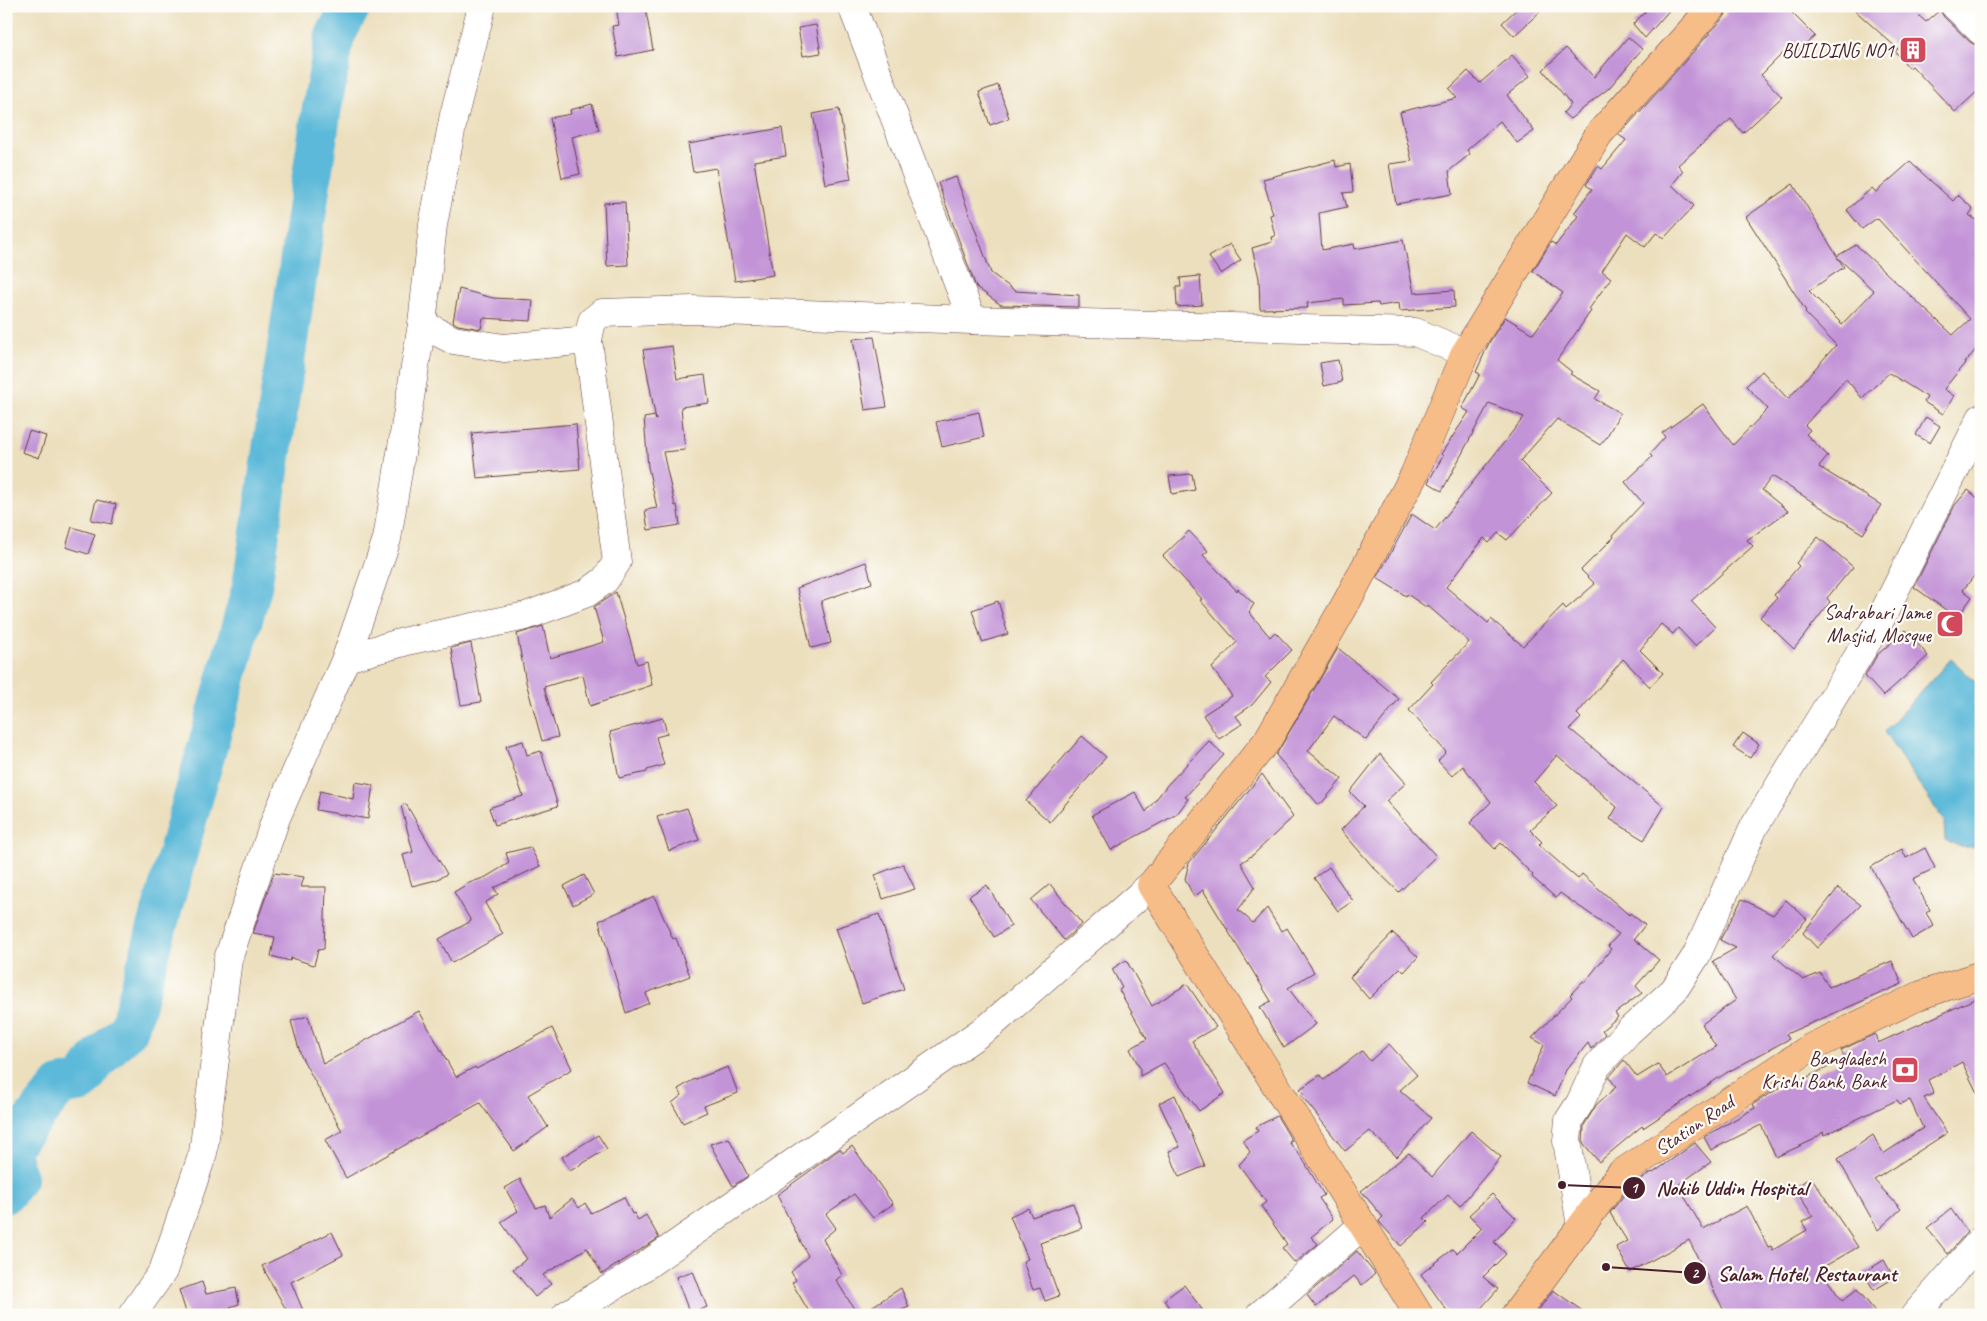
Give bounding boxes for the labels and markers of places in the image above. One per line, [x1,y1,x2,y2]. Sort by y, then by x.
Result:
building icon: BUILDING NO1 [1898,35,1928,65]
place label: BUILDING NO1 [1782,38,1895,63]
place label: Sadrabari Jame Masjid, Mosque [1824,600,1932,648]
mosque icon: Sadrabari Jame Masjid, Mosque [1935,609,1965,639]
place label: Bangladesh Krishi Bank, Bank [1761,1046,1888,1094]
bank icon: Bangladesh Krishi Bank, Bank [1890,1055,1920,1085]
callout: Nokib Uddin Hospital [1621,1170,1818,1206]
callout: Salam Hotel, Restaurant [1683,1255,1907,1291]

